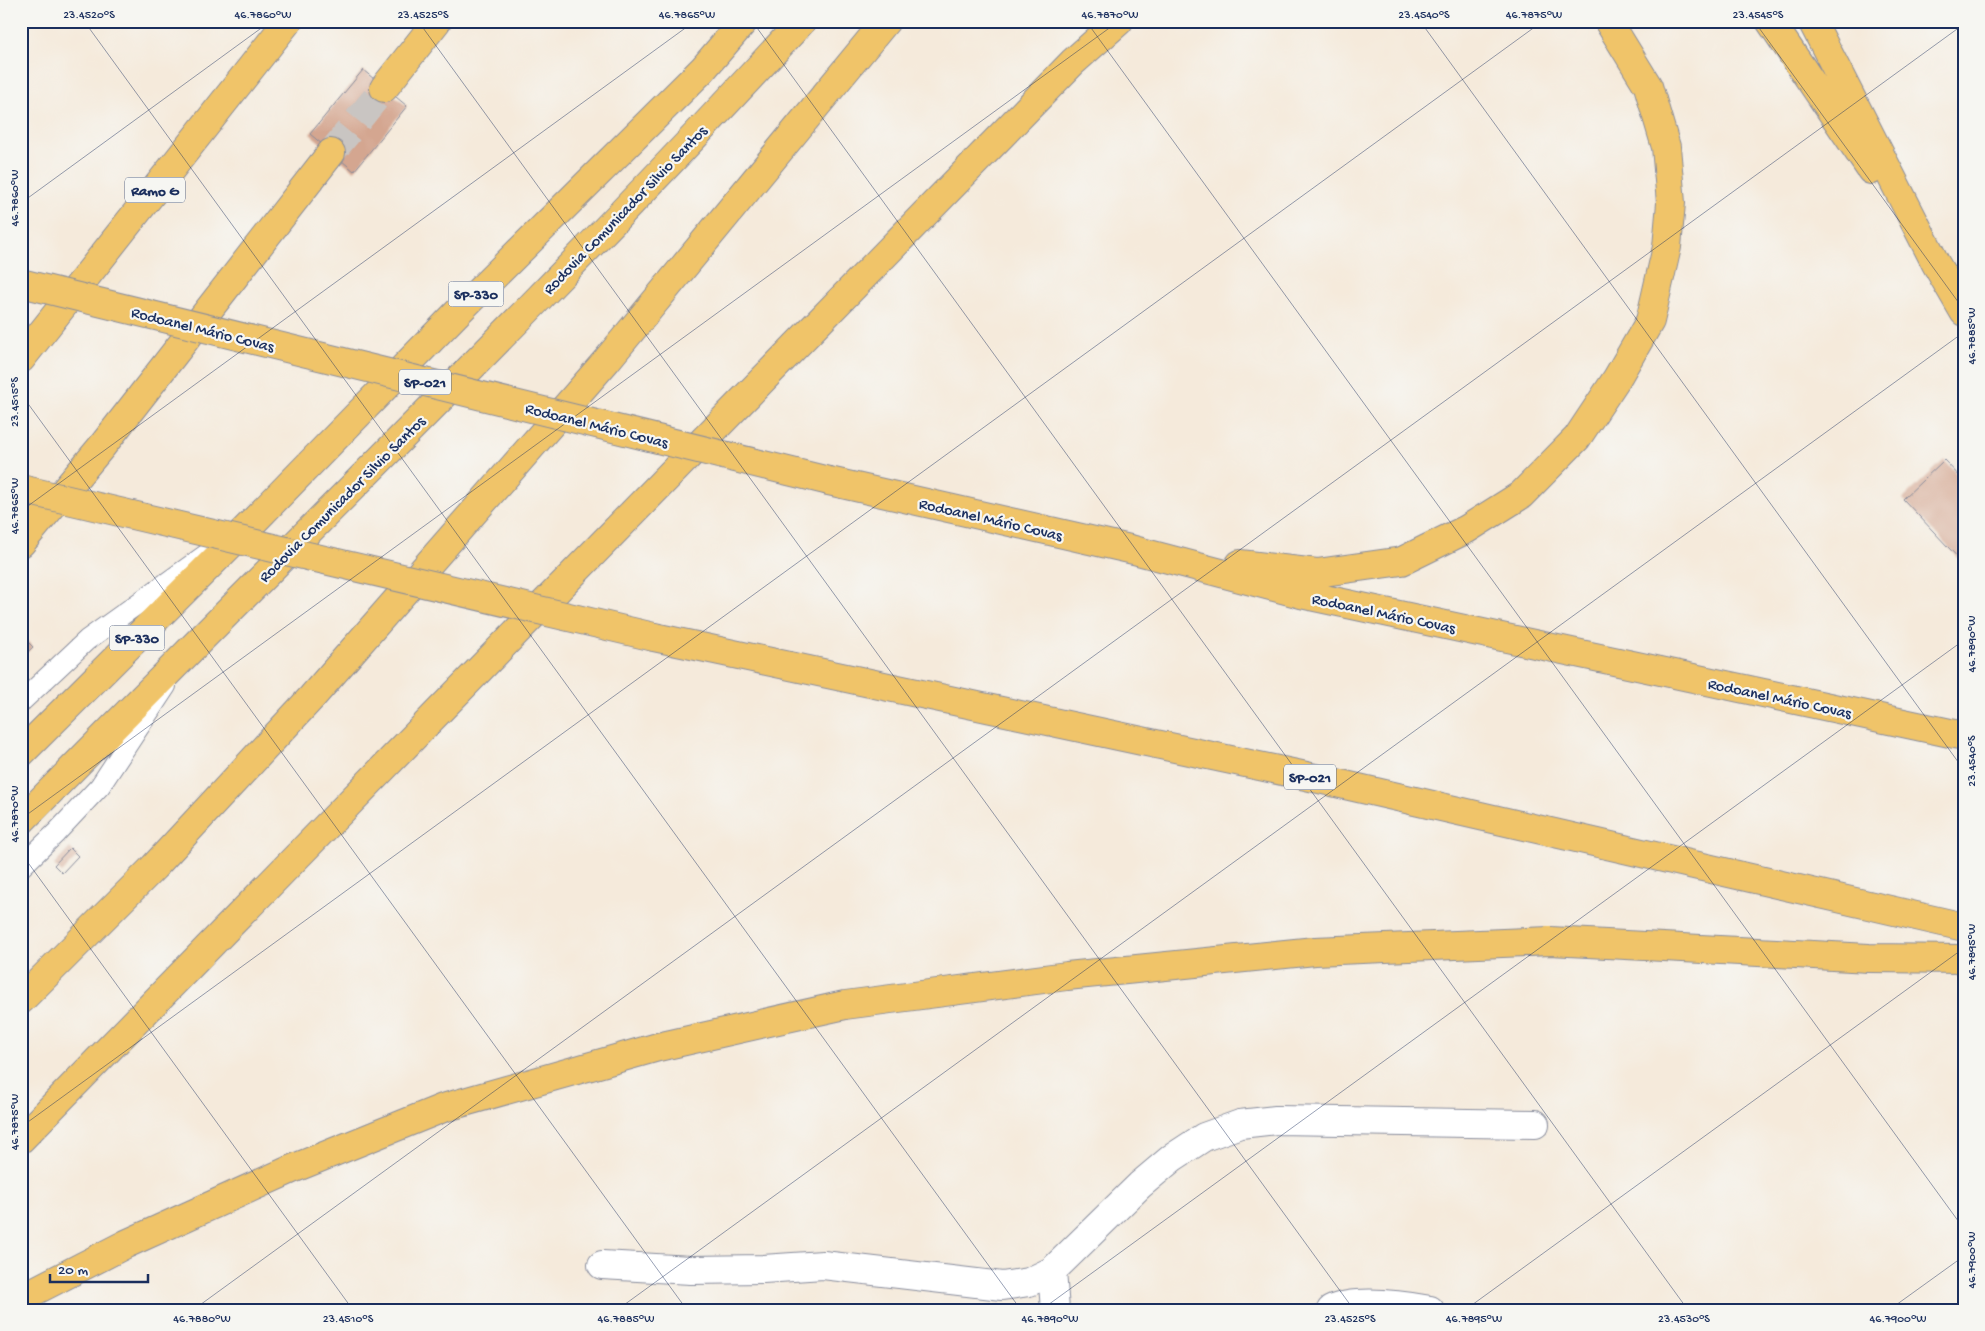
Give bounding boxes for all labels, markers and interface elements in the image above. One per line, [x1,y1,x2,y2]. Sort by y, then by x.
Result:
text: 23.4520°S [63,9,115,23]
text: 46.7860°W [235,9,291,23]
text: 23.4525°S [397,9,449,23]
text: 46.7865°W [659,9,715,23]
text: 46.7870°W [1082,9,1139,23]
text: 23.4540°S [1398,9,1450,23]
text: 46.7875°W [1506,9,1562,23]
text: 23.4545°S [1733,9,1784,23]
street label: Rodovia Comunicador Silvio Santos [541,122,713,300]
text: 46.7860°W [9,170,23,226]
road number: Ramo G [125,178,185,202]
road number: SP-330 [448,282,504,306]
street label: Rodoanel Mário Covas [129,304,277,359]
text: 46.7885°W [1966,308,1980,364]
road number: SP-021 [399,370,451,394]
text: 23.4515°S [9,377,23,427]
street label: Rodoanel Mário Covas [523,400,671,455]
street label: Rodovia Comunicador Silvio Santos [256,413,431,588]
text: 46.7865°W [9,478,23,534]
street label: Rodoanel Mário Covas [917,496,1065,547]
street label: Rodoanel Mário Covas [1310,591,1458,640]
text: 46.7890°W [1966,616,1980,672]
road number: SP-330 [110,626,164,650]
street label: Rodoanel Mário Covas [1706,676,1854,725]
text: 23.4540°S [1966,735,1980,787]
road number: SP-021 [1284,764,1336,790]
text: 46.7870°W [9,786,23,843]
text: 46.7895°W [1966,924,1980,980]
text: 46.7875°W [9,1094,23,1150]
text: 46.7900°W [1966,1231,1980,1289]
scale bar [50,1251,148,1283]
text: 20 m [58,1262,88,1280]
text: 46.7880°W [173,1313,231,1327]
text: 23.4510°S [323,1313,374,1327]
text: 46.7885°W [598,1313,654,1327]
text: 46.7890°W [1022,1313,1078,1327]
text: 23.4525°S [1324,1313,1376,1327]
text: 46.7895°W [1446,1313,1502,1327]
text: 23.4530°S [1658,1313,1710,1327]
text: 46.7900°W [1869,1313,1927,1327]

